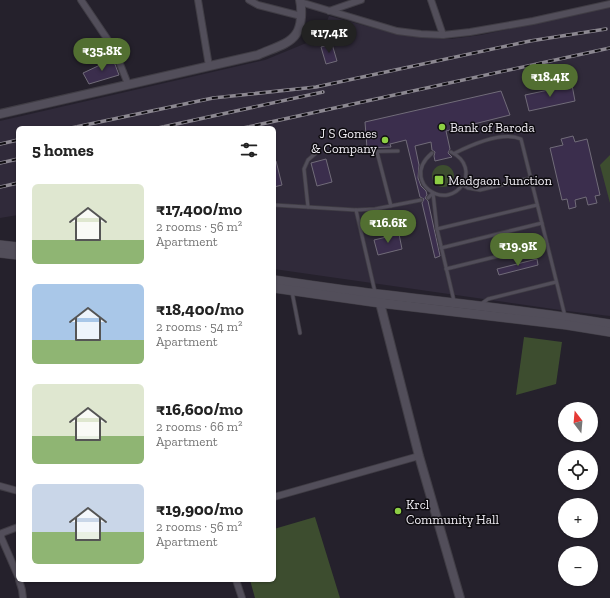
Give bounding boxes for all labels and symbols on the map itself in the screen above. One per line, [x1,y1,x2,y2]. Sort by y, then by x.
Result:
pin: ₹17.4K [296,20,362,54]
pin: ₹35.8K [69,38,135,72]
pin: ₹18.4K [517,64,583,98]
place label: Bank of Baroda [450,120,535,135]
marker: Bank of Baroda [437,122,447,132]
place label: J S Gomes & Company [311,126,377,156]
marker: J S Gomes & Company [380,135,390,145]
place label: Madgaon Junction [448,173,553,188]
marker: Madgaon Junction [433,174,445,186]
pin: ₹16.6K [355,210,421,244]
pin: ₹19.9K [485,233,551,267]
north arrow [558,402,598,442]
place label: Krcl Community Hall [406,497,499,527]
marker: Krcl Community Hall [393,506,403,516]

